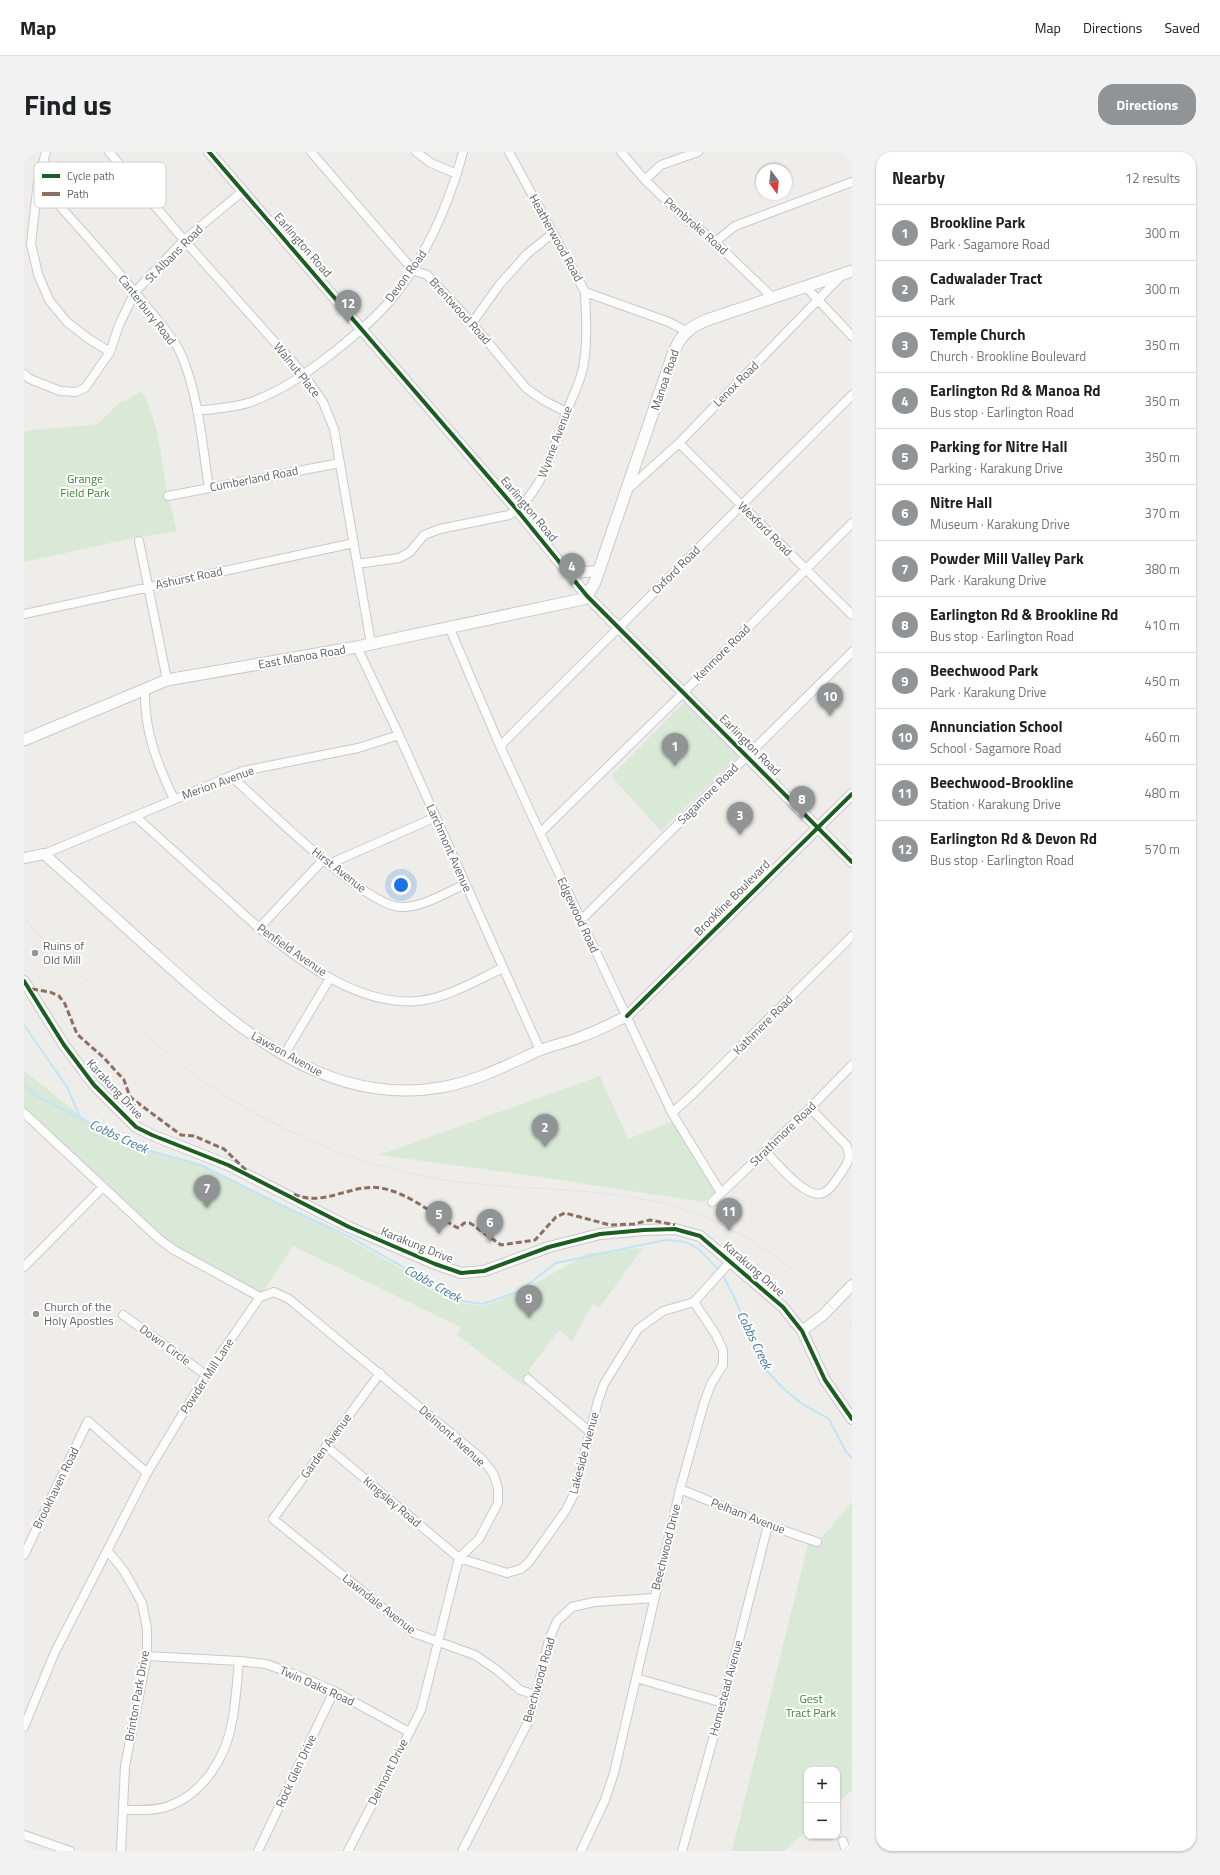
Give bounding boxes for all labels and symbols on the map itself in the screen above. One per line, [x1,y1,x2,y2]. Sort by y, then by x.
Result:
legend [34,162,166,208]
north arrow [756,164,792,200]
text: Cycle path [67,168,115,184]
text: Path [67,186,89,202]
street label: Heatherwood Road [524,190,588,285]
street label: Pembroke Road [660,192,733,259]
street label: Earlington Road [270,208,337,281]
street label: St Albans Road [140,220,207,287]
street label: Devon Road [380,246,431,306]
street label: Canterbury Road [114,271,181,349]
street label: Brentwood Road [425,273,496,349]
pin: 12 [335,290,361,323]
street label: Walnut Place [269,338,326,401]
street label: Manoa Road [645,347,684,413]
street label: Lenox Road [708,356,763,411]
street label: Wynne Avenue [532,403,577,480]
street label: Cumberland Road [208,461,300,496]
park label: Grange Field Park [60,469,110,502]
street label: Earlington Road [496,472,563,546]
street label: Wexford Road [734,497,797,560]
street label: Oxford Road [647,541,704,598]
pin: 4 [559,553,585,586]
street label: Ashurst Road [154,561,224,594]
street label: Kenmore Road [689,620,755,686]
street label: East Manoa Road [257,639,347,674]
pin: 10 [817,683,843,716]
street label: Earlington Road [715,709,786,780]
pin: 1 [662,733,688,766]
street label: Sagamore Road [673,759,743,829]
street label: Merion Avenue [179,761,257,804]
pin: 8 [789,786,815,819]
street label: Larchmont Avenue [422,801,477,895]
pin: 3 [727,802,753,835]
street label: Hirst Avenue [308,842,371,897]
street label: Brookline Boulevard [689,855,774,940]
street label: Edgewood Road [553,874,604,956]
your location [391,875,411,895]
street label: Penfield Avenue [253,918,331,981]
place label: Ruins of Old Mill [43,936,84,969]
marker: Ruins of Old Mill [30,948,40,958]
street label: Kathmere Road [728,990,797,1059]
street label: Lawson Avenue [248,1026,327,1081]
street label: Karakung Drive [82,1054,148,1123]
street label: Strathmore Road [745,1097,820,1171]
water label: Cobbs Creek [86,1114,154,1159]
pin: 2 [532,1114,558,1147]
pin: 7 [194,1175,220,1208]
pin: 11 [716,1198,742,1231]
pin: 5 [426,1201,452,1234]
pin: 6 [477,1209,503,1242]
street label: Karakung Drive [378,1221,456,1268]
street label: Karakung Drive [719,1236,789,1301]
water label: Cobbs Creek [401,1259,467,1308]
pin: 9 [516,1285,542,1318]
place label: Church of the Holy Apostles [44,1297,114,1330]
water label: Cobbs Creek [732,1308,779,1374]
marker: Church of the Holy Apostles [31,1309,41,1319]
street label: Down Circle [136,1319,195,1370]
street label: Powder Mill Lane [175,1334,238,1417]
street label: Delmont Avenue [415,1401,490,1471]
street label: Garden Avenue [295,1409,356,1482]
street label: Lakeside Avenue [563,1410,604,1496]
street label: Brookhaven Road [27,1444,84,1532]
street label: Kingsley Road [359,1472,426,1532]
street label: Pelham Avenue [708,1493,788,1538]
street label: Beechwood Drive [646,1502,685,1592]
street label: Lawndale Avenue [339,1569,420,1638]
street label: Beechwood Road [517,1635,560,1725]
street label: Homestead Avenue [704,1638,747,1738]
street label: Brinton Park Drive [119,1649,154,1743]
street label: Twin Oaks Road [277,1661,358,1711]
park label: Gest Tract Park [786,1689,836,1722]
street label: Rock Glen Drive [270,1731,321,1811]
street label: Delmont Drive [363,1735,412,1808]

